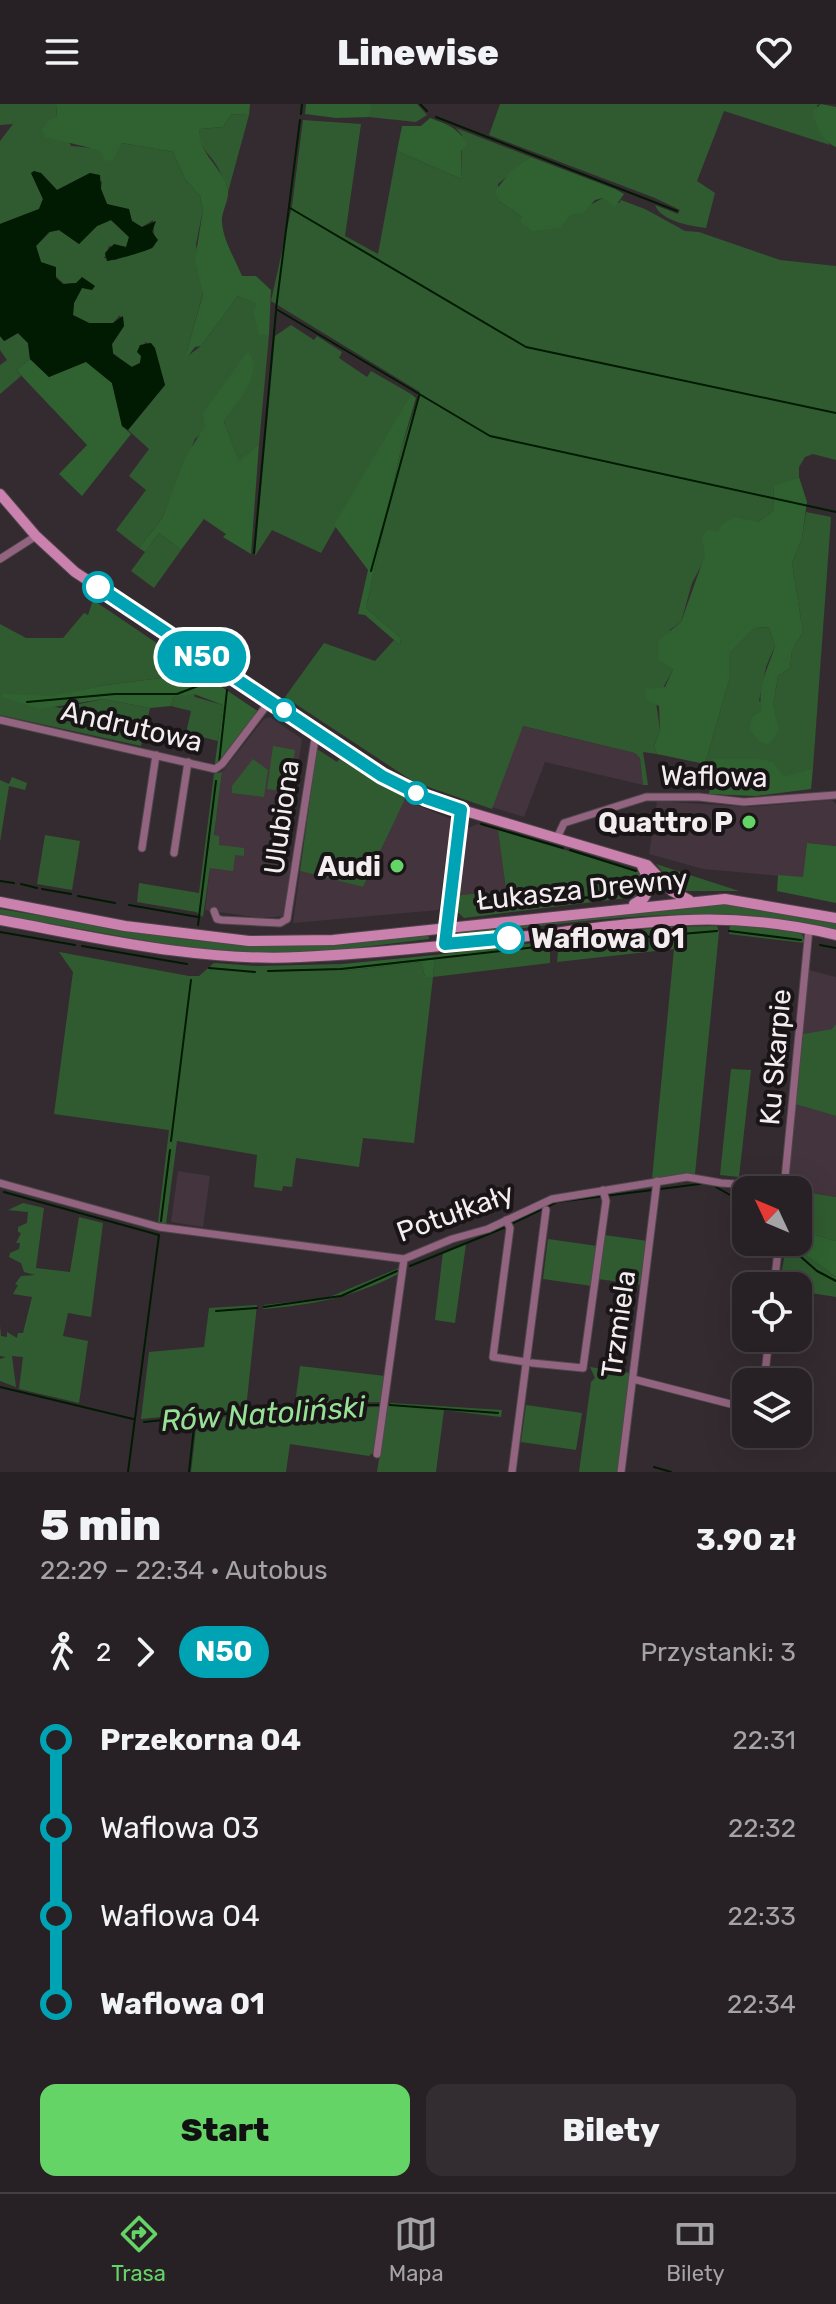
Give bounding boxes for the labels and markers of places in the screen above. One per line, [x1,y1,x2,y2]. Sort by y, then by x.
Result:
unlabelled marker [83,572,113,602]
unlabelled marker [273,699,295,721]
unlabelled marker [405,782,427,804]
place label: Quattro P [598,806,733,839]
marker: Quattro P [740,813,758,831]
place label: Audi [317,850,381,883]
marker: Audi [388,857,406,875]
place label: Waflowa 01 [531,922,685,955]
marker: Waflowa 01 [494,923,524,953]

